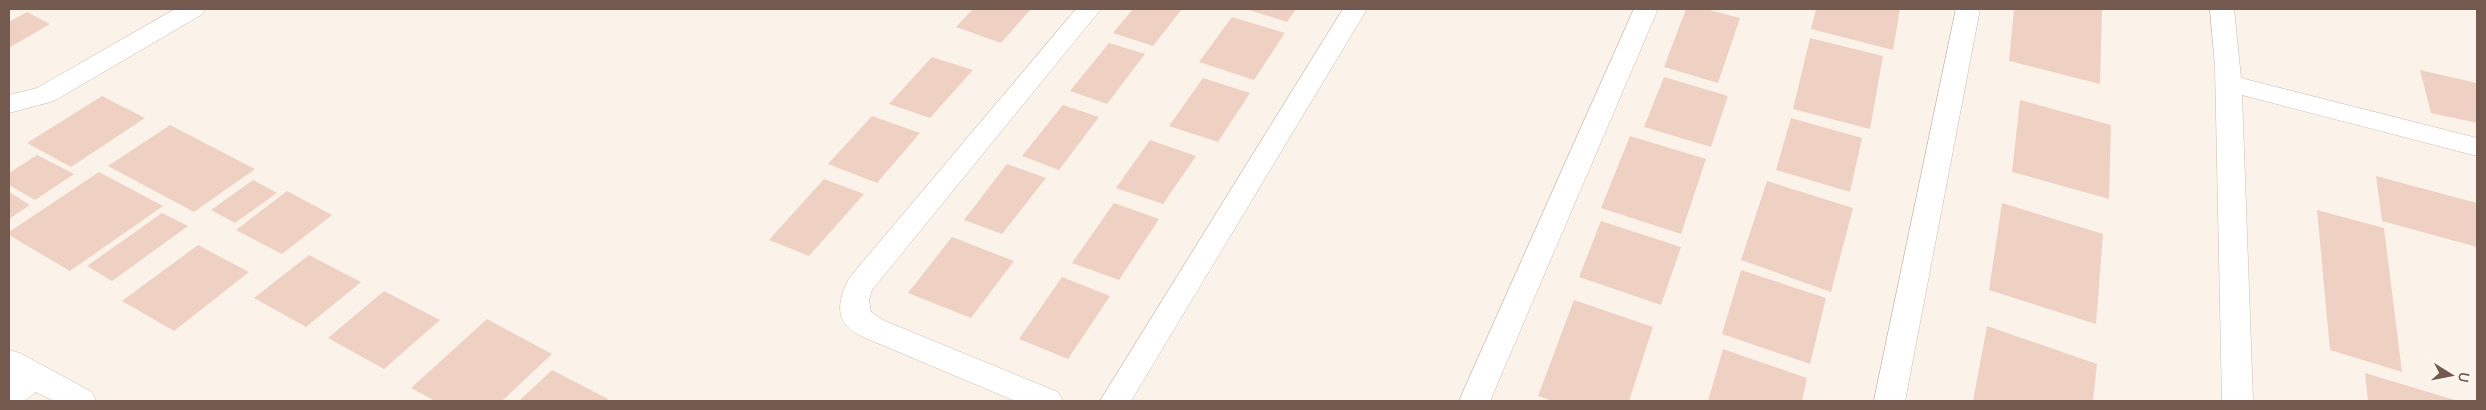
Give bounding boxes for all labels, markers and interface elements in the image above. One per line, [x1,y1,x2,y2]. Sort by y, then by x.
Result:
north arrow [2426,350,2476,400]
text: U [2454,371,2475,384]

